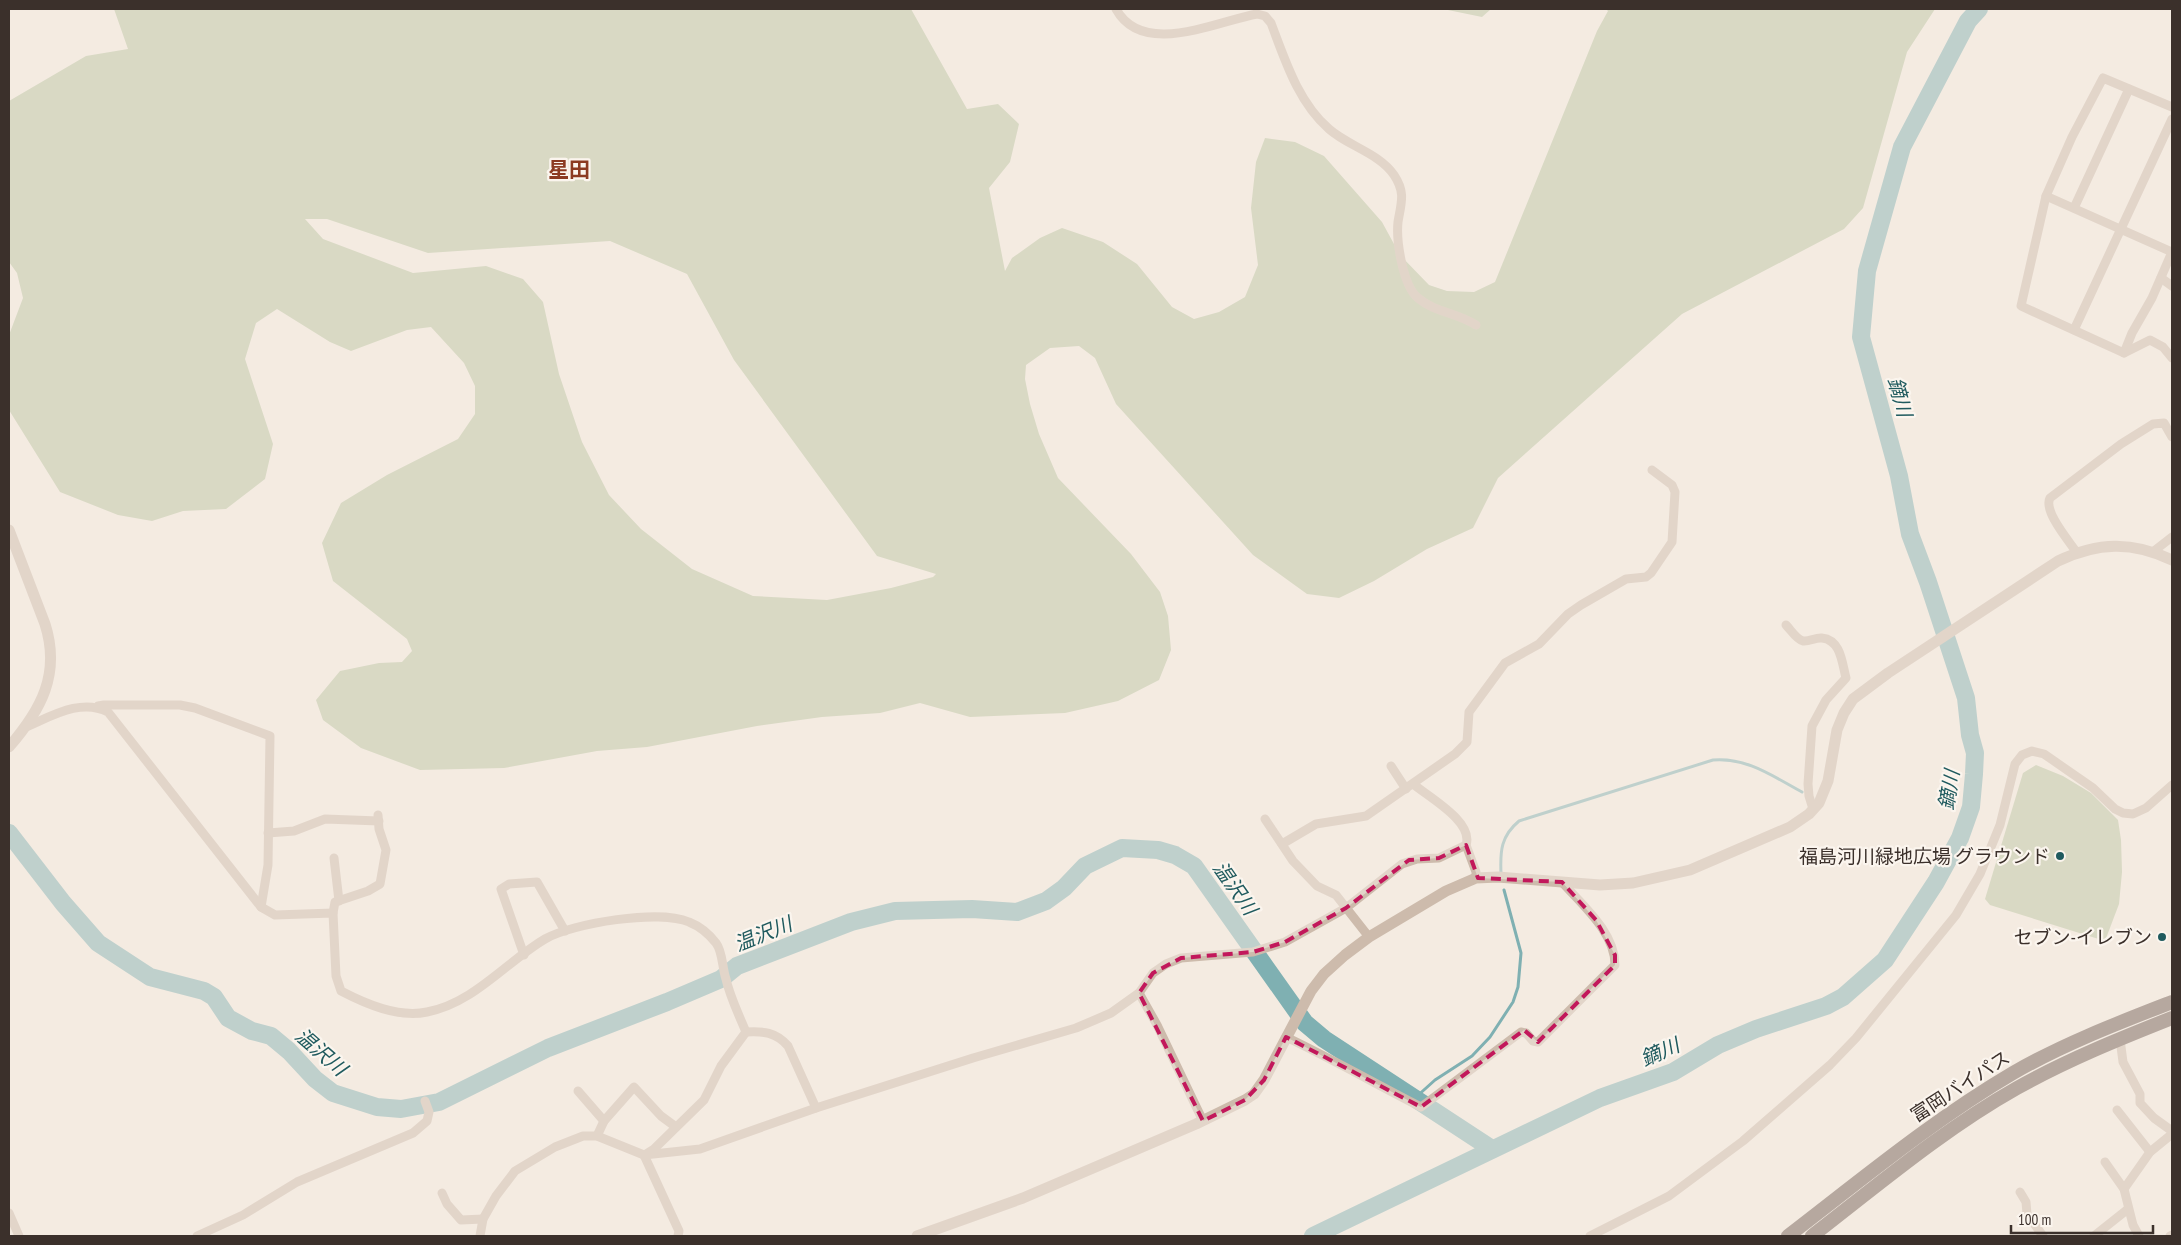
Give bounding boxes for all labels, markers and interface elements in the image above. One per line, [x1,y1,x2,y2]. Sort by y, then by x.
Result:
district label: 星田 [548,156,590,183]
water label: 鏑川 [1882,374,1918,422]
water label: 鏑川 [1933,766,1965,812]
place label: 福島河川緑地広場 グラウンド [1799,844,2050,868]
marker: 福島河川緑地広場 グラウンド [2054,850,2066,862]
water label: 温沢川 [1207,856,1264,922]
water label: 温沢川 [730,910,798,957]
place label: セブン-イレブン [2013,925,2152,949]
marker: セブン-イレブン [2156,931,2168,943]
water label: 温沢川 [290,1023,354,1083]
water label: 鏑川 [1636,1031,1685,1072]
street label: 富岡バイパス [1906,1045,2014,1127]
scale bar [2011,1202,2154,1234]
text: 100 m [2018,1210,2051,1229]

